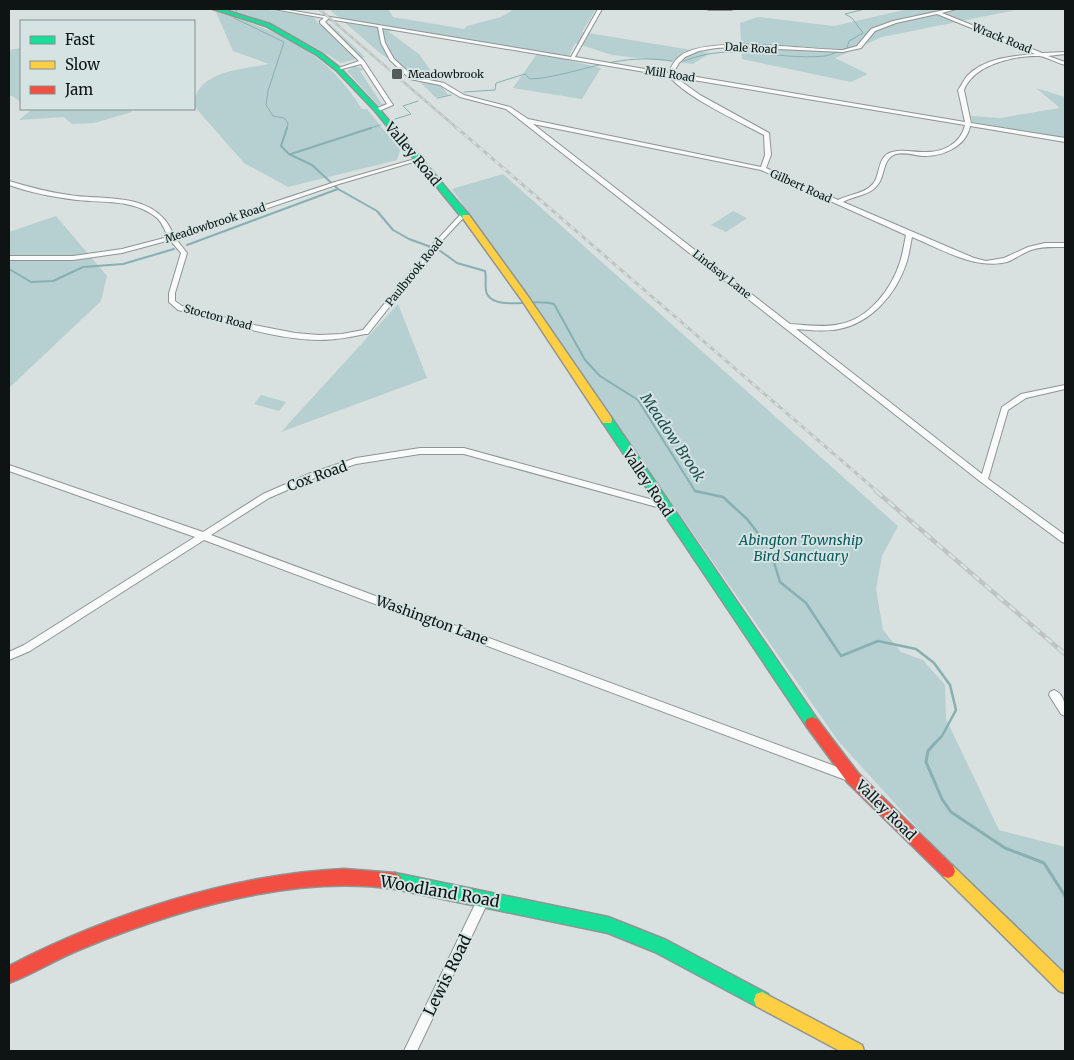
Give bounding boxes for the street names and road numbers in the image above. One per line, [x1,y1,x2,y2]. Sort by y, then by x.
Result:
street label: Wrack Road [969,19,1034,56]
street label: Dale Road [724,40,778,56]
street label: Mill Road [644,63,696,85]
street label: Valley Road [381,118,445,190]
street label: Gilbert Road [768,166,834,206]
street label: Meadowbrook Road [163,200,268,246]
street label: Paulbrook Road [382,235,446,309]
street label: Lindsay Lane [690,247,754,301]
street label: Stocton Road [182,301,254,333]
street label: Valley Road [618,445,677,521]
street label: Cox Road [285,457,350,495]
street label: Washington Lane [372,591,491,649]
street label: Valley Road [851,775,920,844]
street label: Woodland Road [378,870,502,911]
street label: Lewis Road [419,931,475,1019]

